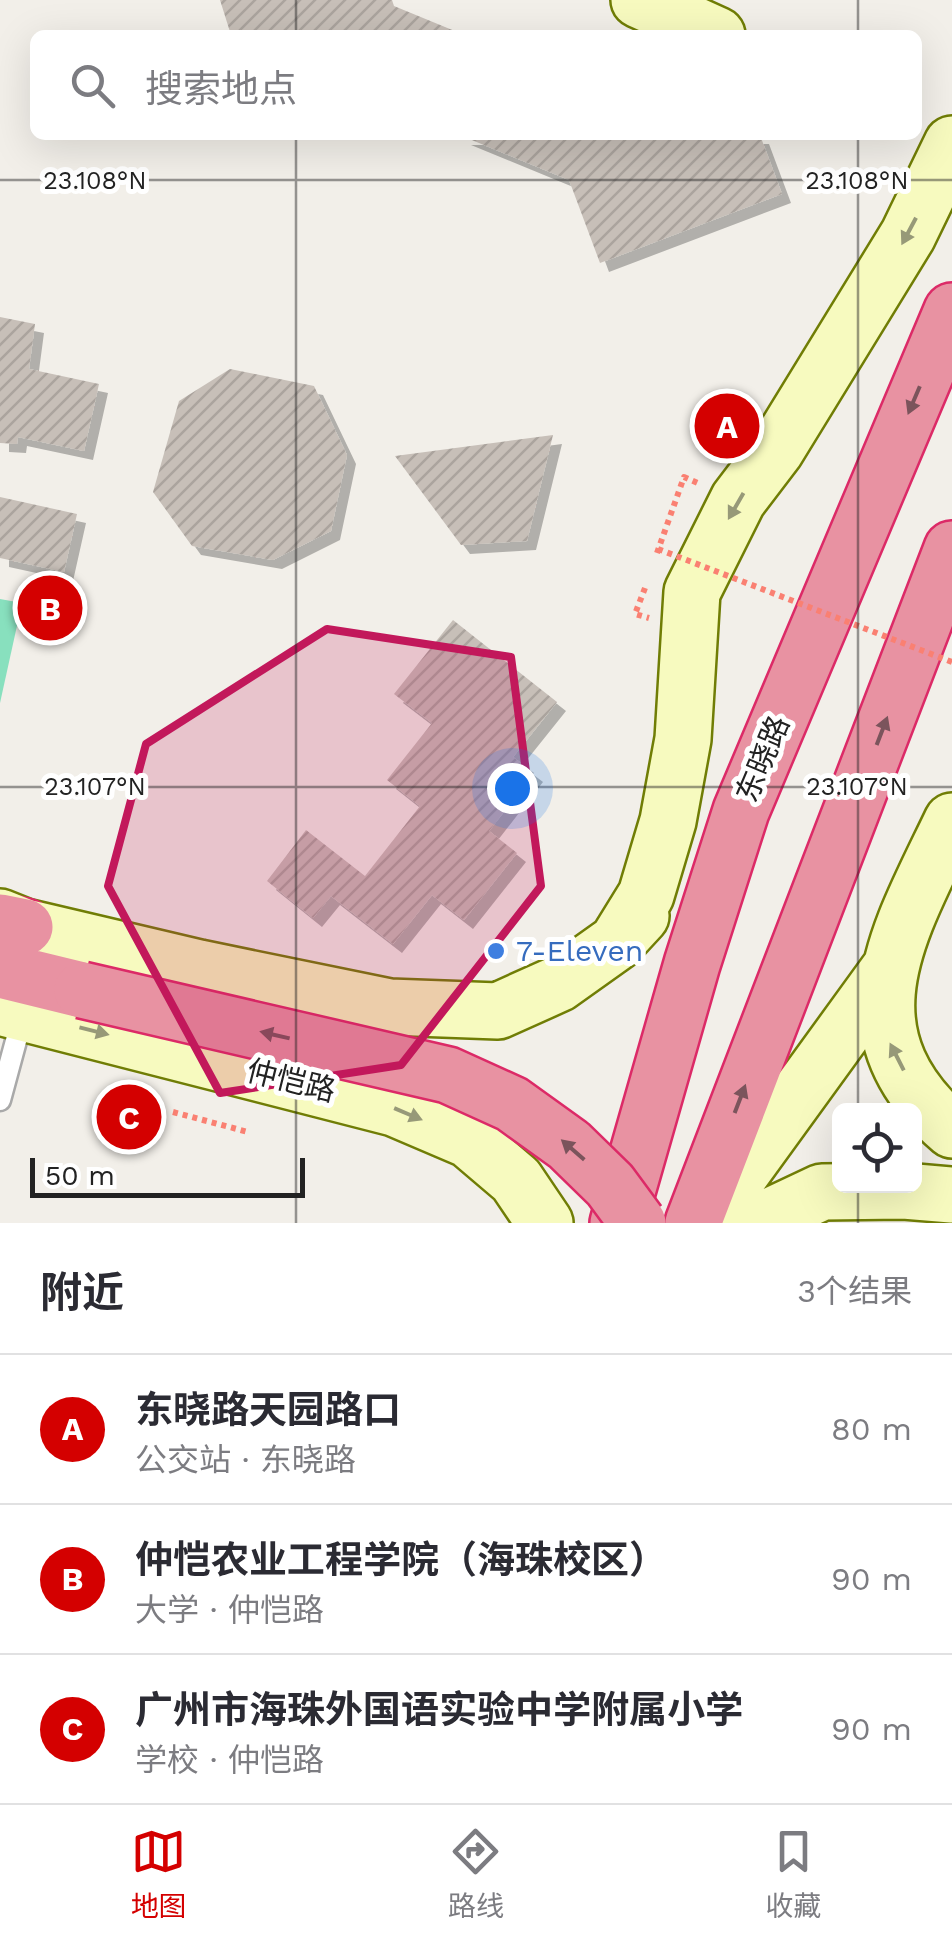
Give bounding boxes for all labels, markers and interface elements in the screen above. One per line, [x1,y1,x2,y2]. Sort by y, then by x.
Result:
search box [30,30,922,140]
icon: search [65,58,120,113]
text: 搜索地点 [145,67,297,111]
text: 23.108°N [43,166,147,195]
text: 23.108°N [805,166,909,195]
one-way arrow [901,217,918,245]
one-way arrow [906,386,922,415]
pin: A [694,388,760,464]
one-way arrow [728,492,745,520]
pin: B [18,570,82,646]
street label: 东晓路 [729,711,796,807]
one-way arrow [875,715,890,745]
your location [487,763,538,814]
text: 23.107°N [44,772,146,801]
text: 23.107°N [806,772,908,801]
place label: 7-Eleven [516,933,643,968]
marker: 7-Eleven [485,940,507,962]
one-way arrow [79,1024,110,1039]
one-way arrow [259,1027,290,1042]
one-way arrow [889,1043,906,1072]
street label: 仲恺路 [243,1053,339,1108]
pin: C [96,1080,162,1154]
one-way arrow [733,1084,749,1114]
map controls [832,1103,922,1193]
button: locate [832,1103,922,1193]
one-way arrow [394,1106,423,1122]
one-way arrow [561,1140,586,1162]
scale bar [30,1153,305,1198]
text: 50 m [45,1159,115,1192]
text: 附近 [40,1268,124,1317]
text: 3个结果 [797,1272,912,1310]
text: 东晓路天园路口 [135,1388,401,1432]
text: A [62,1410,83,1448]
text: 80 m [831,1410,912,1448]
text: 公交站 · 东晓路 [135,1441,356,1479]
text: 仲恺农业工程学院（海珠校区） [135,1538,667,1582]
text: B [62,1560,83,1598]
text: 90 m [831,1560,912,1598]
text: 大学 · 仲恺路 [135,1591,324,1629]
text: 广州市海珠外国语实验中学附属小学 [135,1688,743,1732]
text: C [62,1710,83,1748]
text: 90 m [831,1710,912,1748]
text: 学校 · 仲恺路 [135,1741,324,1779]
tab: 地图 [131,1824,187,1924]
tab: 路线 [448,1824,504,1924]
tab: 收藏 [765,1824,821,1924]

